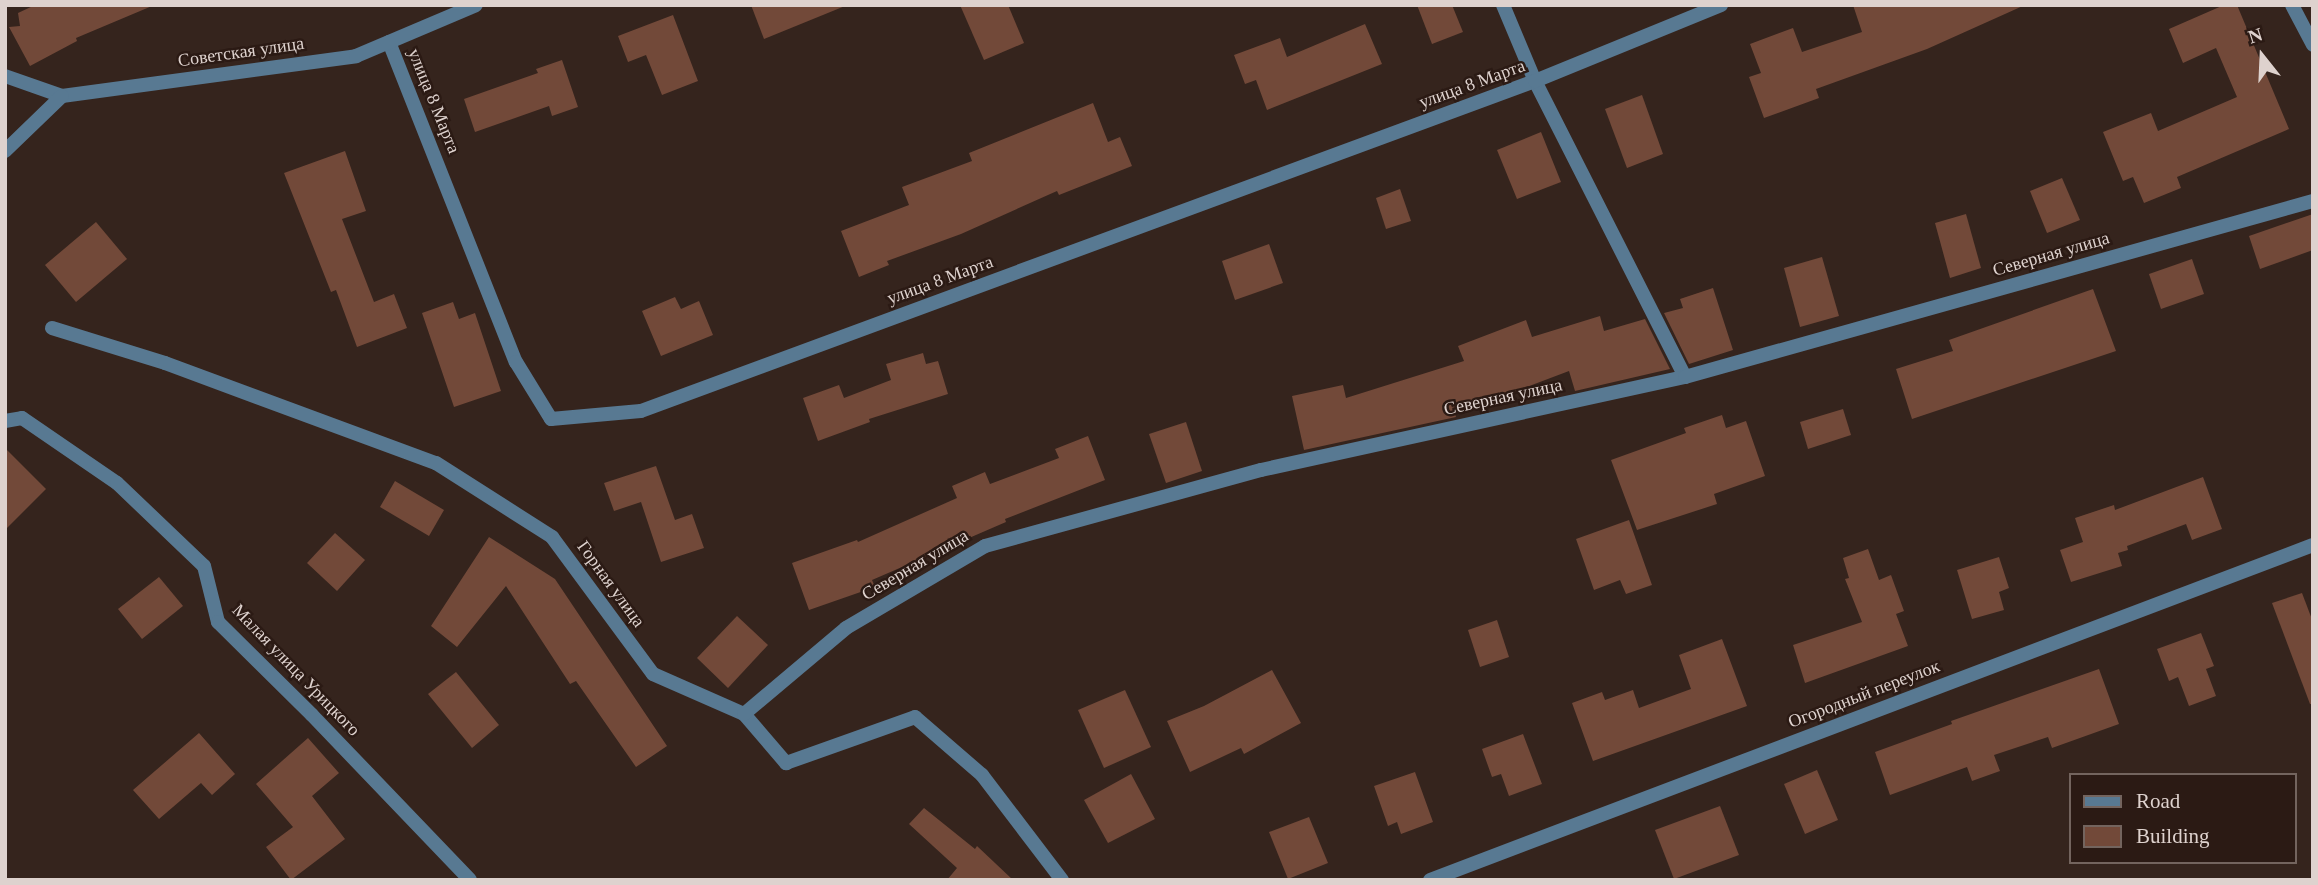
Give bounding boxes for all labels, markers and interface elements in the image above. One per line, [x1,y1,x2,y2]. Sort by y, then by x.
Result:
north arrow [2227,21,2297,91]
text: N [2246,23,2265,48]
street label: Советская улица [177,32,305,72]
street label: улица 8 Марта [403,45,465,157]
street label: улица 8 Марта [1416,55,1528,113]
street label: Северная улица [1990,227,2112,281]
street label: улица 8 Марта [884,251,996,309]
street label: Северная улица [1442,374,1564,420]
street label: Северная улица [858,525,972,605]
street label: Горная улица [572,537,650,631]
street label: Малая улица Урицкого [227,600,365,740]
street label: Огородный переулок [1785,655,1943,733]
legend [2070,773,2297,864]
text: Road [2136,789,2180,813]
text: Building [2136,824,2210,848]

